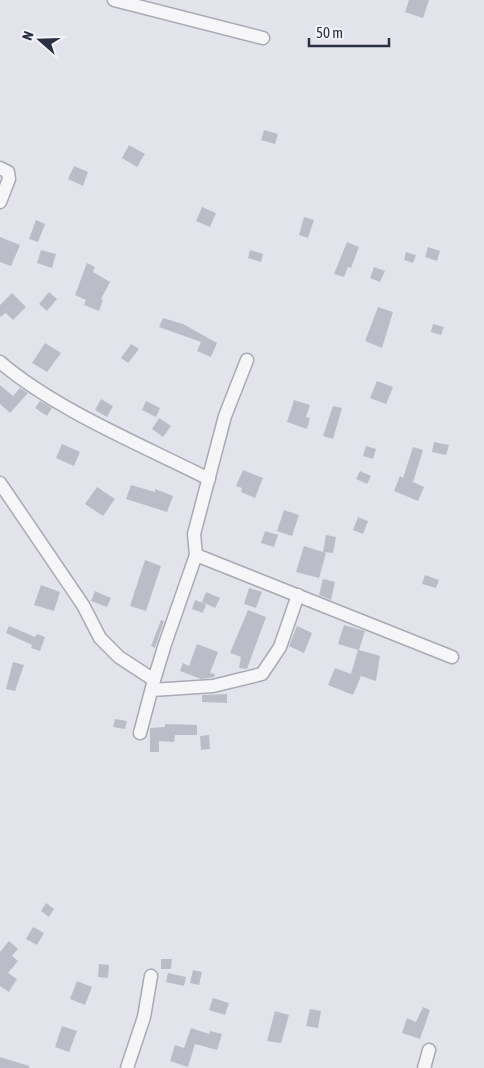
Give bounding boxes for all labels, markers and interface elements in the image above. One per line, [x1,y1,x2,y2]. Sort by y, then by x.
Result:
north arrow [15,15,65,65]
scale bar [309,15,389,47]
text: 50 m [316,24,343,41]
text: N [19,29,37,42]

